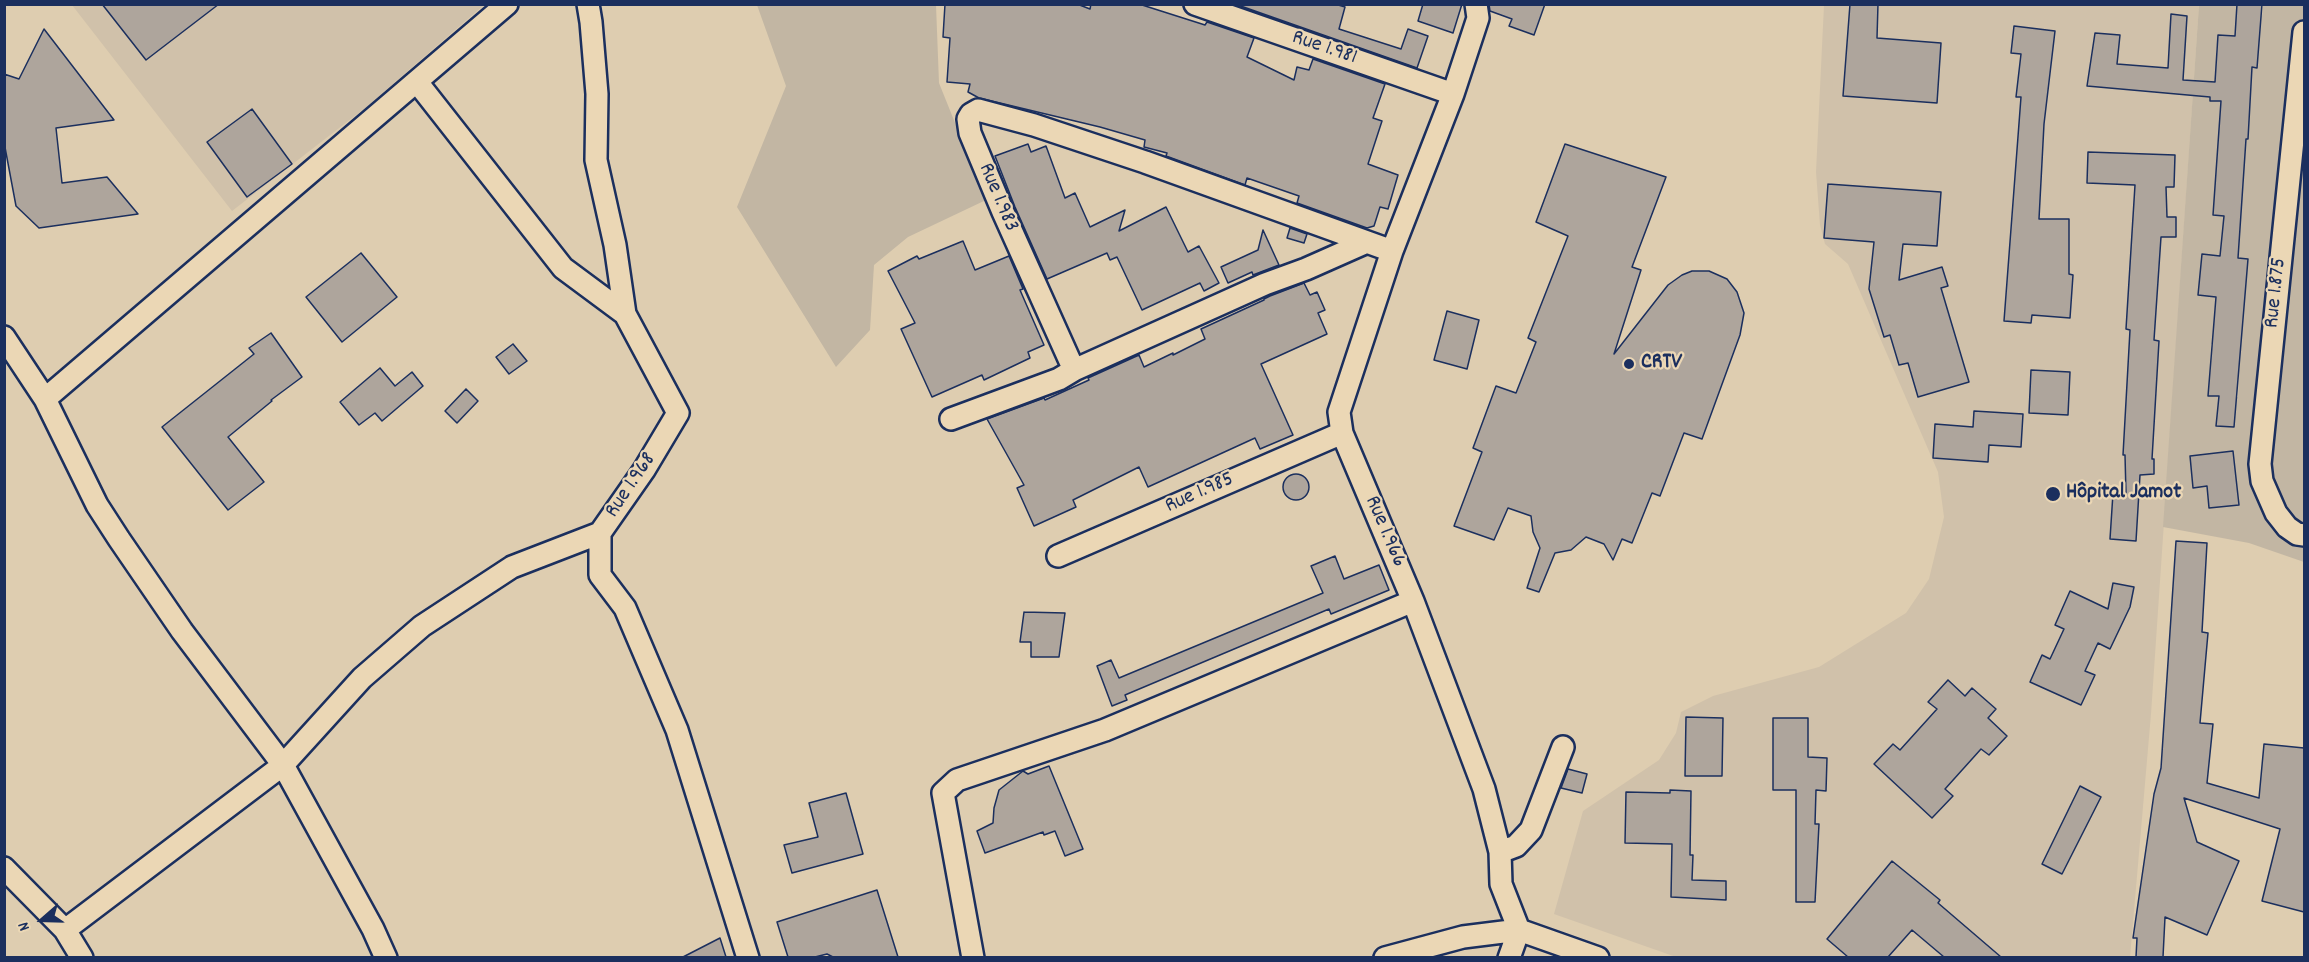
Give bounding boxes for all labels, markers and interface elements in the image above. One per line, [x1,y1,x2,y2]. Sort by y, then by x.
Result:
street label: Rue 1.981 [1288,26,1360,72]
street label: Rue 1.983 [971,160,1023,236]
street label: Rue 1.875 [2260,256,2294,330]
place label: CRTV [1641,351,1682,377]
marker: CRTV [1622,357,1636,371]
street label: Rue 1.968 [601,448,663,524]
street label: Rue 1.985 [1162,467,1238,521]
place label: Hôpital Jamot [2066,481,2181,507]
marker: Hôpital Jamot [2044,485,2062,503]
street label: Rue 1.966 [1357,492,1411,572]
north arrow [12,890,72,950]
text: N [12,919,37,934]

